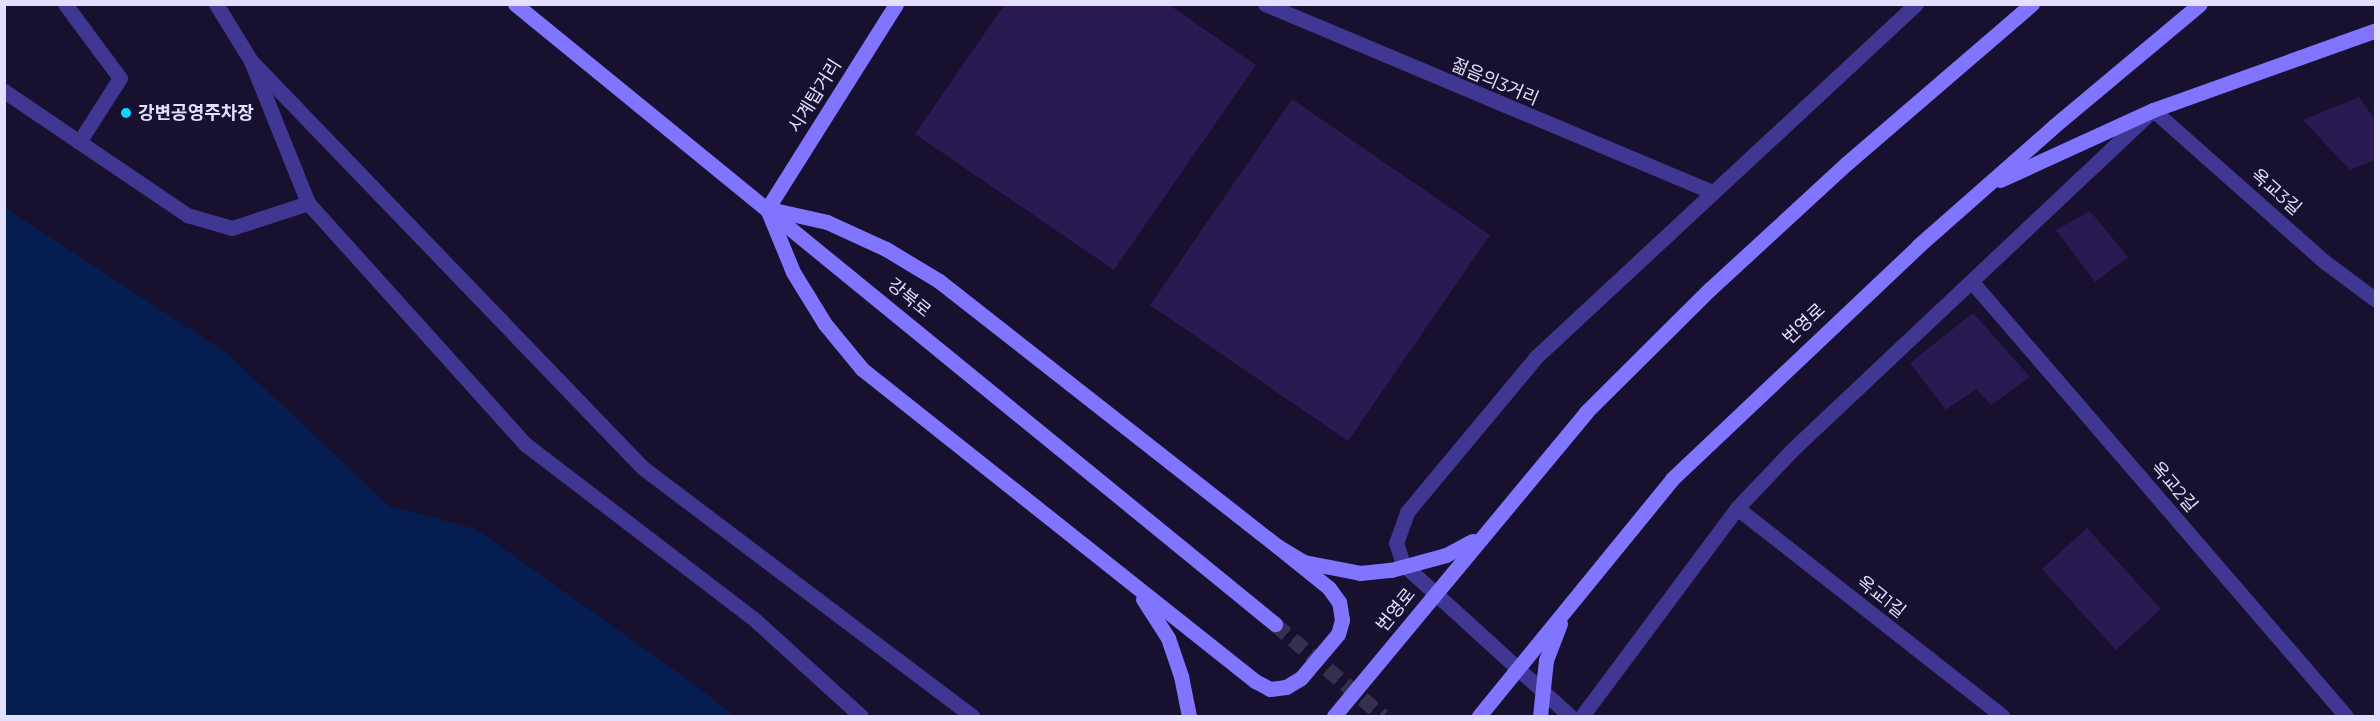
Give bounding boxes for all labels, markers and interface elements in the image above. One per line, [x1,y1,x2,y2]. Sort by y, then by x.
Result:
street label: 젊음의3거리 [1448,54,1542,110]
street label: 시계탑거리 [784,55,846,137]
place label: 강변공영주차장 [138,102,254,124]
marker: 강변공영주차장 [119,106,133,120]
street label: 옥교3길 [2246,164,2306,220]
street label: 강북로 [883,274,935,322]
street label: 번영로 [1778,299,1830,349]
street label: 옥교2길 [2146,457,2202,517]
street label: 옥교1길 [1852,571,1910,623]
street label: 번영로 [1372,584,1420,636]

